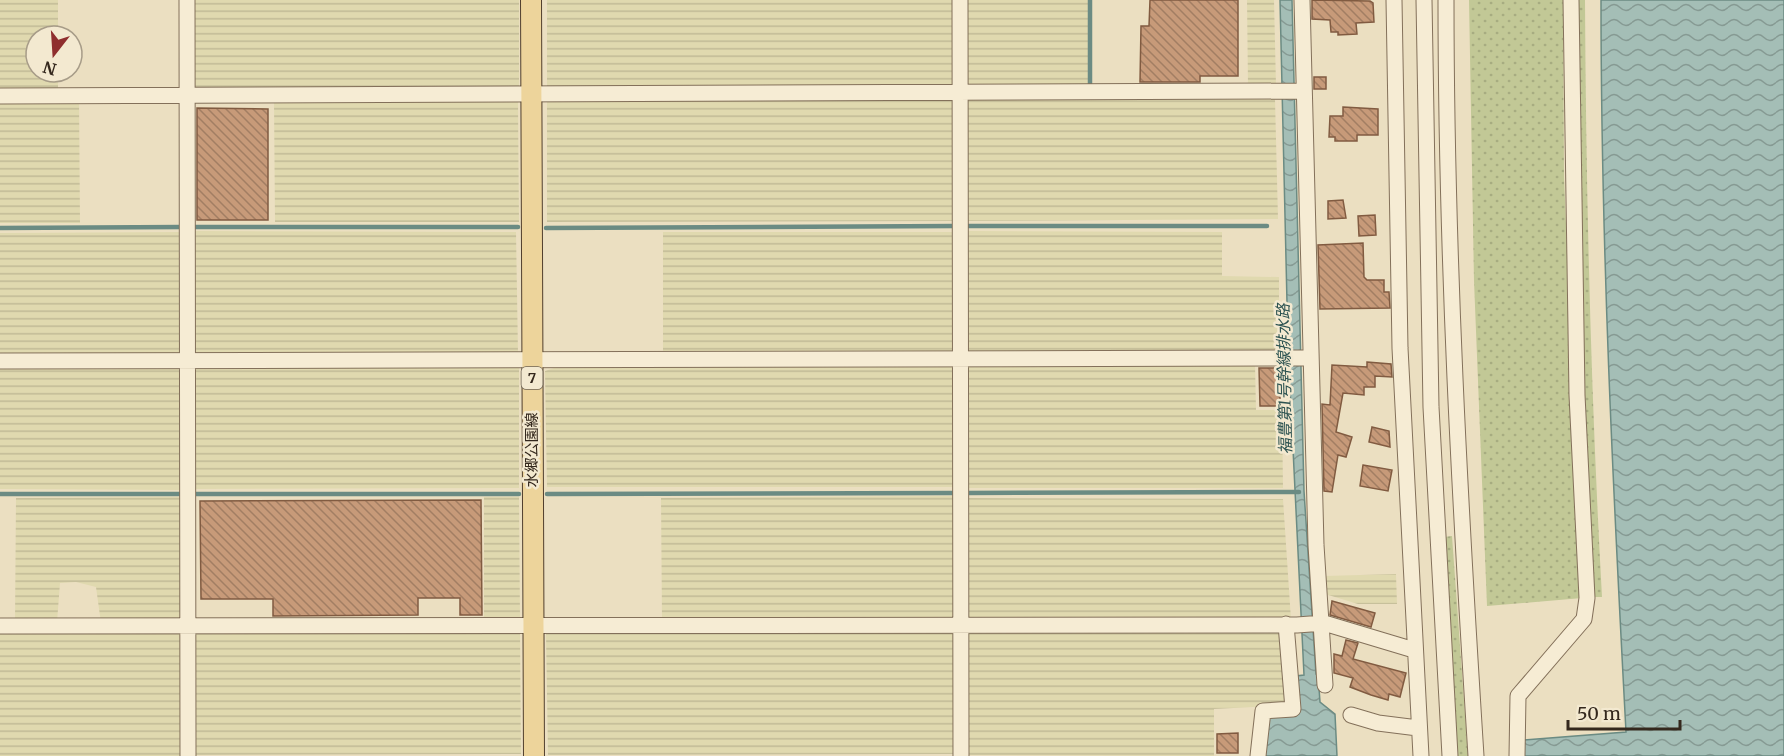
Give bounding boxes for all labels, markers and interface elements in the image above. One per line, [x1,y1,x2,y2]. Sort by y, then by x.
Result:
north arrow [24,24,84,84]
text: N [40,57,59,80]
water label: 福豊第1号幹線排水路 [1273,301,1295,455]
road number: 7 [522,367,542,389]
street label: 水郷公園線 [522,412,541,488]
scale bar [1568,693,1680,731]
text: 50 m [1577,702,1621,725]

